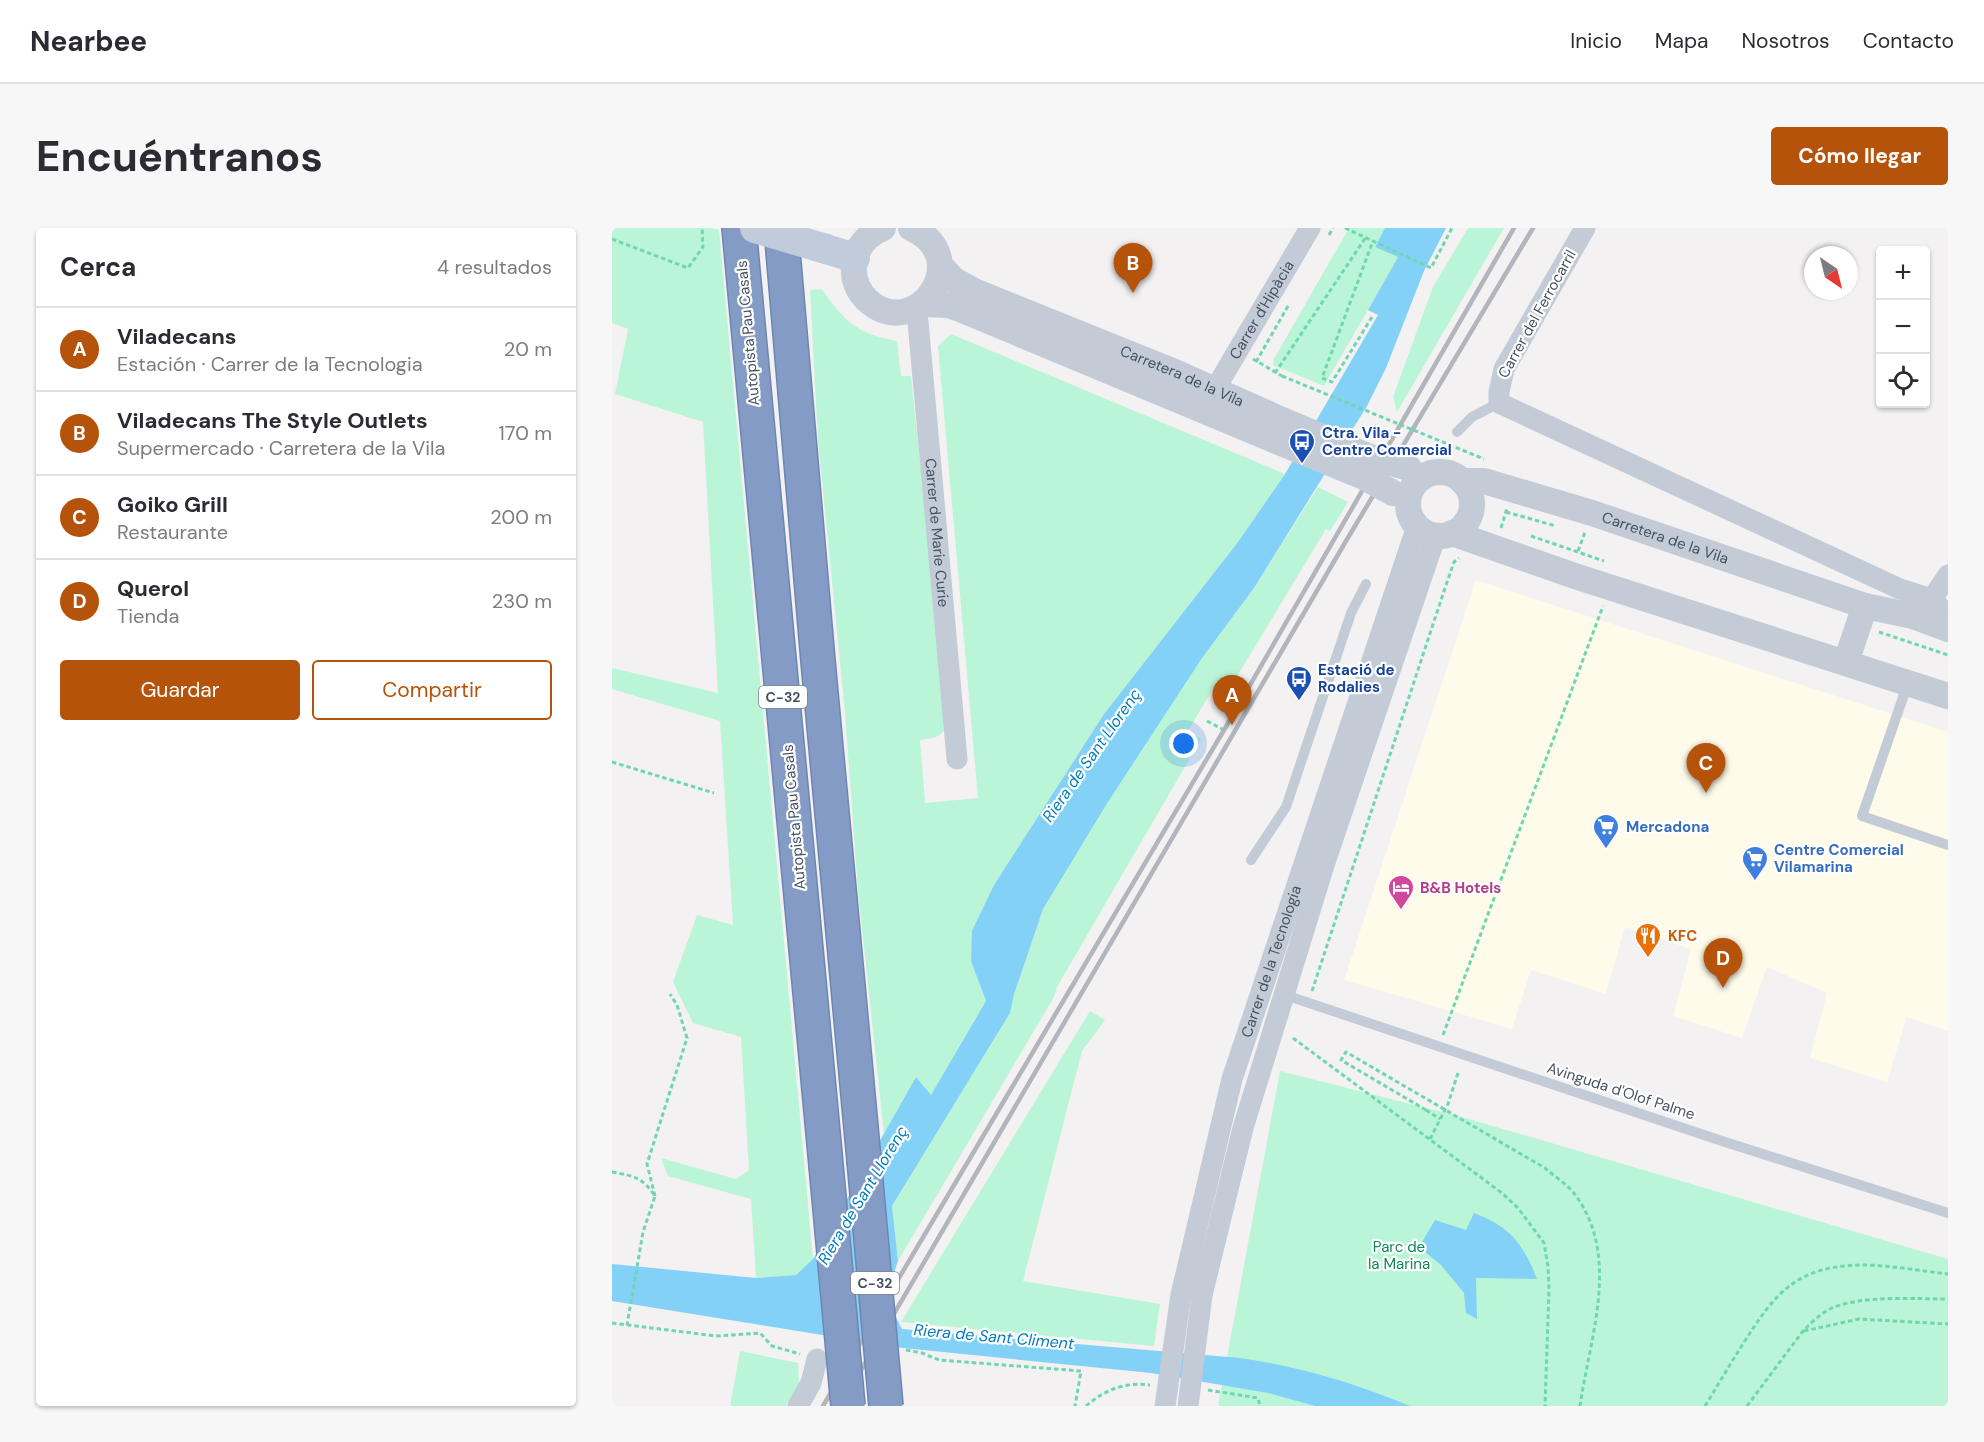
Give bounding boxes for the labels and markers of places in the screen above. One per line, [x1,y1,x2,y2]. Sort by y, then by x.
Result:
pin: B [1114,244,1152,293]
place label: Ctra. Vila - Centre Comercial [1322,423,1452,460]
bus stop icon: Ctra. Vila - Centre Comercial [1287,427,1317,465]
place label: Estació de Rodalies [1318,660,1395,697]
bus stop icon: Estació de Rodalies [1284,664,1314,702]
pin: A [1212,676,1252,725]
pin: C [1686,744,1726,793]
supermarket icon: Mercadona [1591,812,1621,850]
place label: Mercadona [1626,817,1709,837]
place label: Centre Comercial Vilamarina [1774,840,1904,877]
supermarket icon: Centre Comercial Vilamarina [1740,844,1770,882]
hotel icon: B&B Hotels [1386,873,1416,911]
place label: B&B Hotels [1420,878,1501,898]
restaurant icon: KFC [1633,921,1663,959]
place label: KFC [1668,926,1697,946]
pin: D [1704,938,1742,988]

